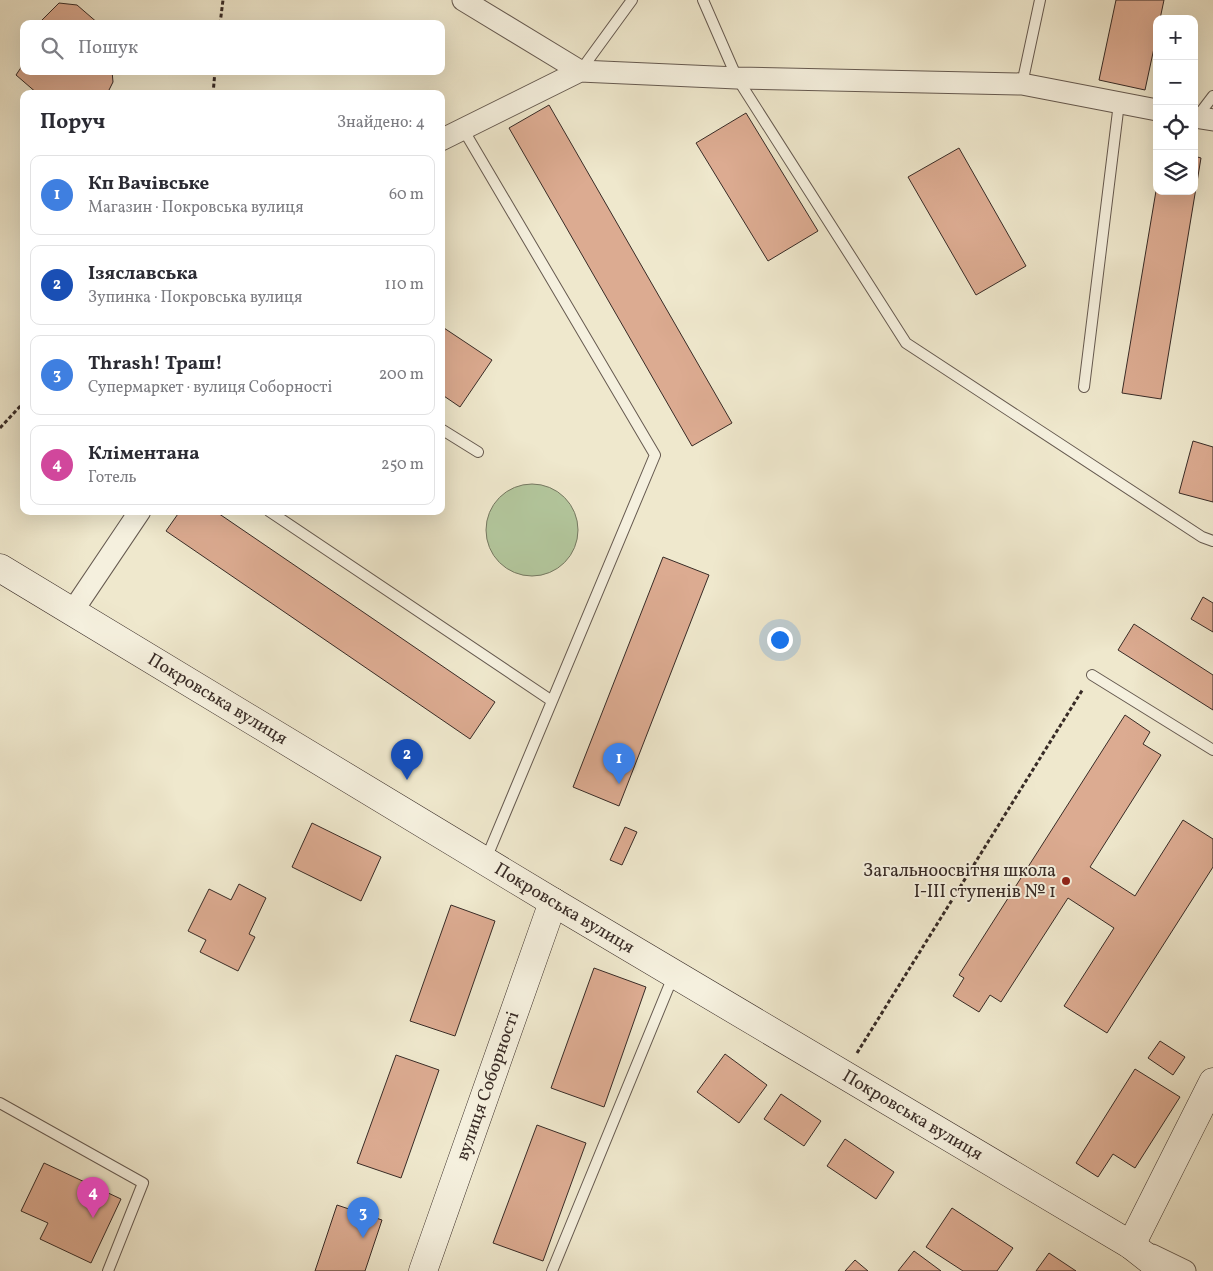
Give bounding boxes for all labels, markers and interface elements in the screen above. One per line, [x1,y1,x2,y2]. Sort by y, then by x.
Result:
map controls [1153,15,1198,195]
button: + [1153,15,1198,60]
search box [20,20,445,75]
icon: search [38,34,66,62]
text: Пошук [78,35,138,61]
button: − [1153,60,1198,105]
button: locate [1153,105,1198,150]
text: Поруч [40,108,105,137]
text: Знайдено: 4 [337,112,425,134]
button: layers [1153,150,1198,195]
text: Кп Вачівське [88,171,209,197]
text: 1 [54,184,60,206]
text: 60 m [389,184,424,206]
text: Магазин · Покровська вулиця [88,197,303,219]
text: Ізяславська [88,261,198,287]
text: 2 [53,274,61,296]
text: 110 m [385,274,424,296]
text: Зупинка · Покровська вулиця [88,287,302,309]
text: Thrash! Траш! [88,351,223,377]
text: 3 [53,364,61,386]
text: 200 m [379,364,424,386]
text: Супермаркет · вулиця Соборності [88,377,332,399]
text: Кліментана [88,441,200,467]
text: 4 [52,454,62,476]
text: 250 m [381,454,424,476]
text: Готель [88,467,137,489]
your location [767,627,793,653]
street label: Покровська вулиця [143,647,292,751]
pin: 2 [391,739,423,780]
pin: 1 [603,743,635,784]
street label: Покровська вулиця [489,857,639,960]
place label: Загальноосвітня школа І-ІІІ ступенів № 1 [863,859,1056,905]
marker: Загальноосвітня школа І-ІІІ ступенів № 1 [1060,875,1072,887]
street label: вулиця Соборності [450,1008,526,1164]
street label: Покровська вулиця [837,1064,987,1167]
pin: 4 [77,1177,109,1218]
pin: 3 [347,1197,379,1238]

